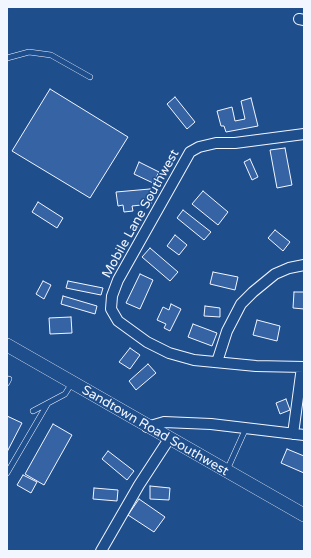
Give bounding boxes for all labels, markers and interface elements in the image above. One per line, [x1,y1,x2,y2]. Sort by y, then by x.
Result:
street label: Mobile Lane Southwest [99,147,183,281]
street label: Sandtown Road Southwest [79,382,231,480]

